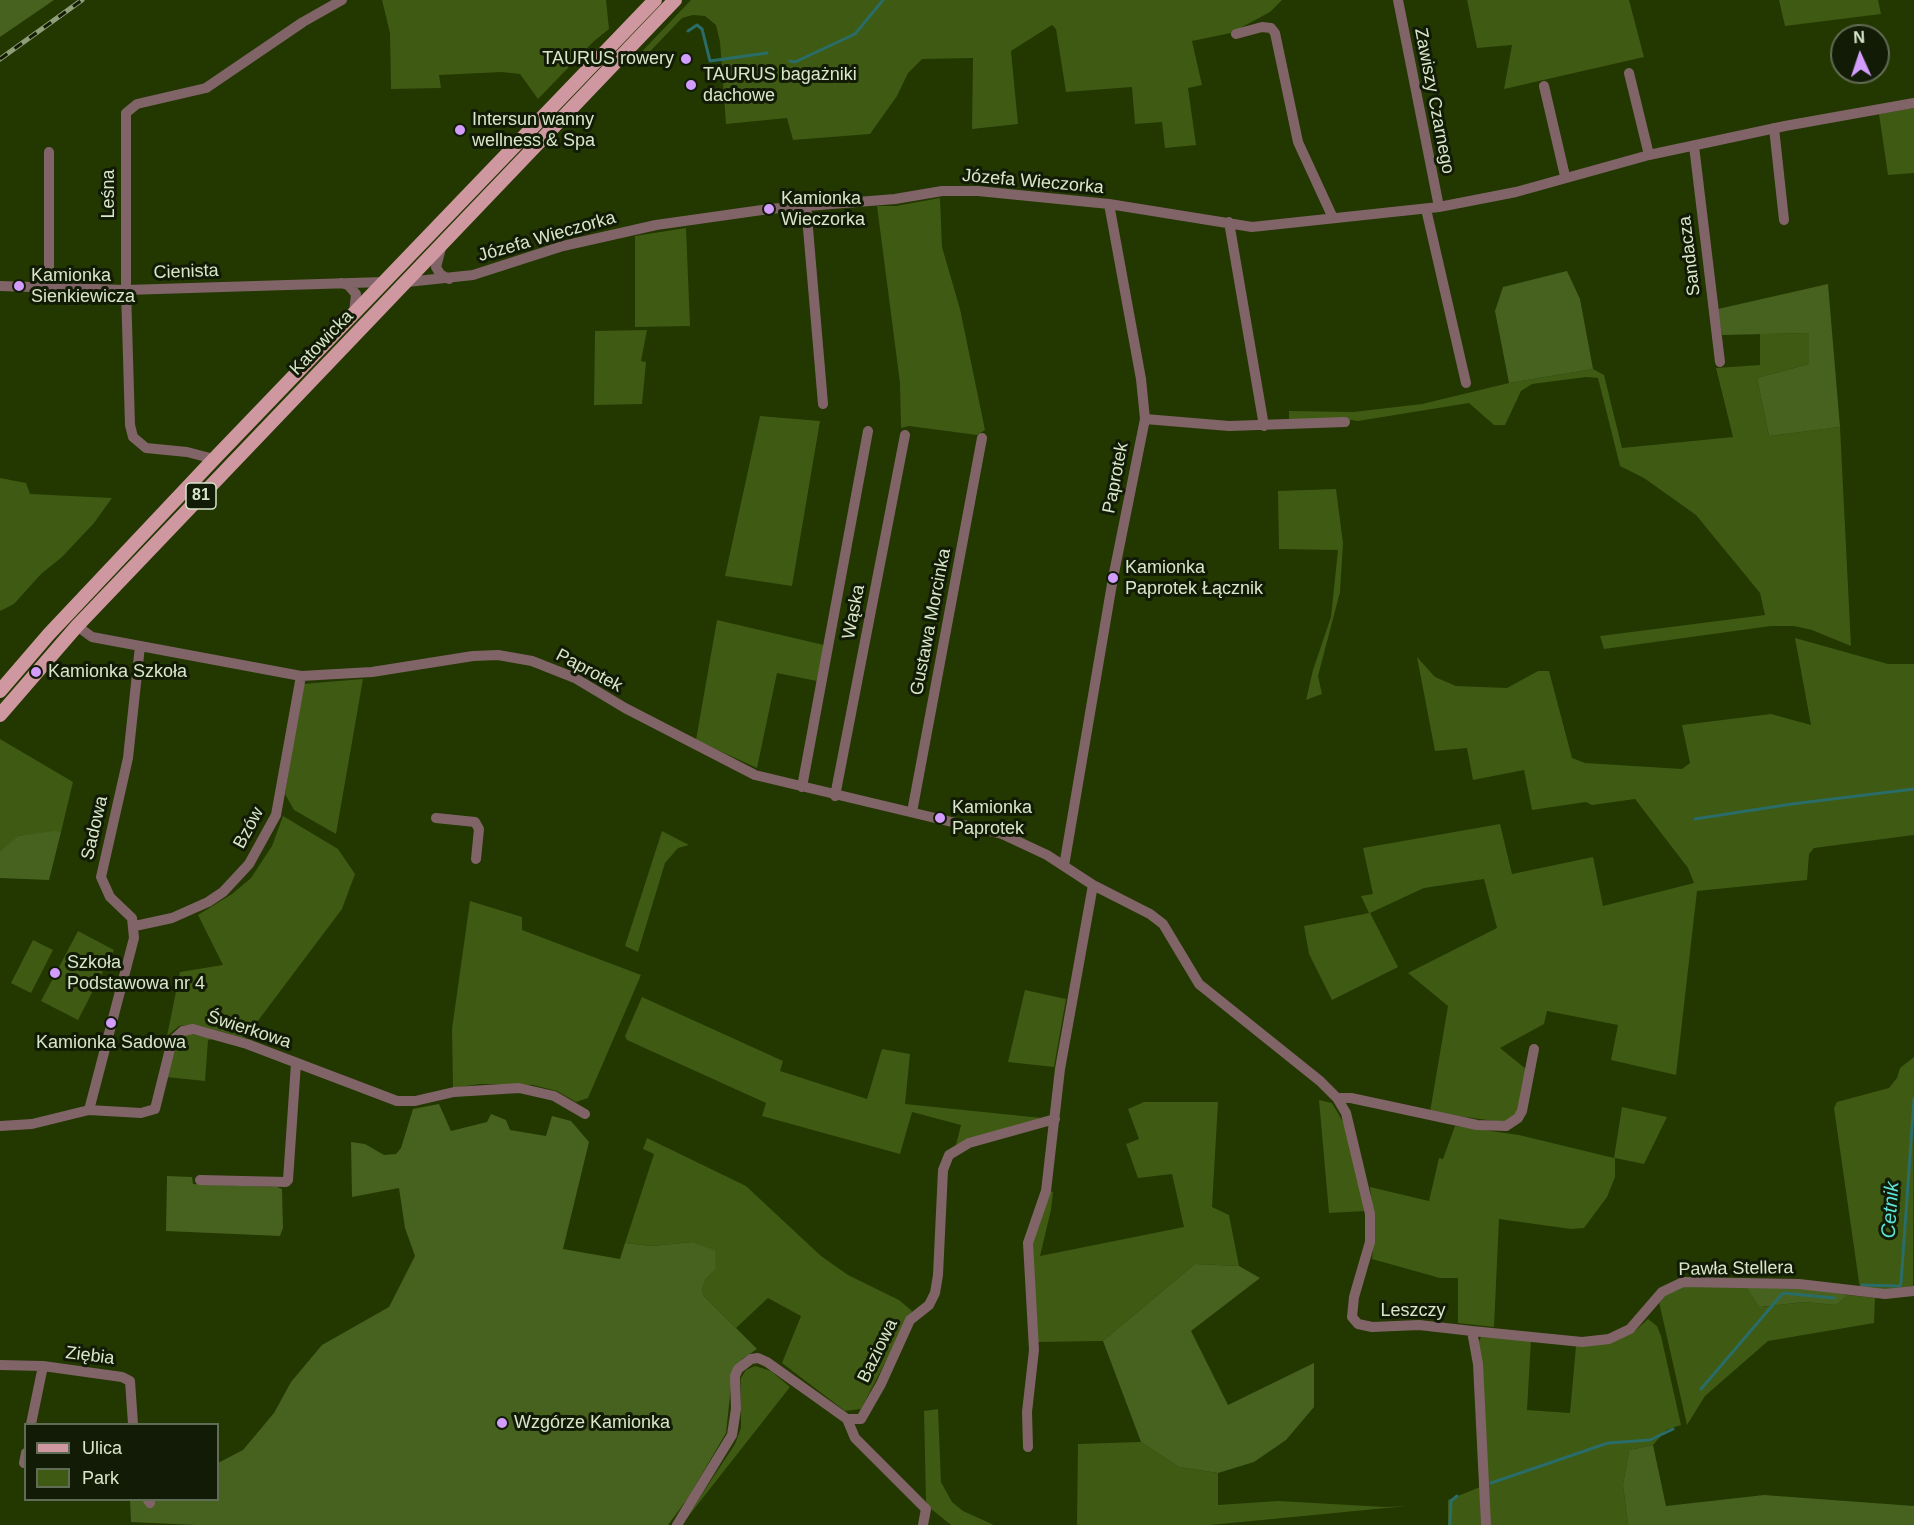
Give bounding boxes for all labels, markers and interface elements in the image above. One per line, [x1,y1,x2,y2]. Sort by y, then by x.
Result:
north arrow [1830,24,1890,84]
street label: Zawiszy Czarnego [1409,26,1459,176]
text: N [1853,29,1865,46]
place label: TAURUS rowery [542,48,674,70]
marker: TAURUS rowery [679,52,693,66]
place label: TAURUS bagażniki dachowe [703,64,857,106]
marker: TAURUS bagażniki dachowe [684,78,698,92]
place label: Intersun wanny wellness & Spa [472,109,595,152]
marker: Intersun wanny wellness & Spa [453,123,467,137]
street label: Józefa Wieczorka [961,165,1105,199]
street label: Leśna [98,169,120,219]
place label: Kamionka Wieczorka [781,188,865,230]
marker: Kamionka Wieczorka [762,202,776,216]
street label: Józefa Wieczorka [476,207,618,267]
street label: Sandacza [1674,215,1706,297]
street label: Cienista [153,260,219,284]
place label: Kamionka Sienkiewicza [31,265,135,308]
marker: Kamionka Sienkiewicza [12,279,26,293]
street label: Katowicka [286,306,358,380]
street label: Paprotek [1099,441,1133,515]
road number: 81 [186,483,216,509]
street label: Gustawa Morcinka [906,547,956,697]
place label: Kamionka Paprotek Łącznik [1125,557,1263,600]
marker: Kamionka Paprotek Łącznik [1106,571,1120,585]
street label: Wąska [838,583,870,641]
street label: Paprotek [552,645,626,697]
place label: Kamionka Szkoła [48,661,187,683]
marker: Kamionka Szkoła [29,665,43,679]
street label: Sadowa [77,794,113,862]
place label: Kamionka Paprotek [952,797,1032,840]
street label: Bzów [229,803,269,853]
marker: Kamionka Paprotek [933,811,947,825]
place label: Szkoła Podstawowa nr 4 [67,952,205,994]
marker: Szkoła Podstawowa nr 4 [48,966,62,980]
street label: Świerkowa [204,1006,294,1054]
marker: Kamionka Sadowa [104,1016,118,1030]
place label: Kamionka Sadowa [36,1032,186,1054]
water label: Cetnik [1877,1181,1905,1239]
street label: Pawła Stellera [1678,1257,1794,1281]
street label: Leszczy [1380,1300,1446,1322]
street label: Baziowa [853,1316,903,1386]
street label: Ziębia [64,1342,116,1370]
place label: Wzgórze Kamionka [514,1412,670,1434]
marker: Wzgórze Kamionka [495,1416,509,1430]
legend [24,1423,219,1501]
text: Ulica [82,1438,122,1458]
text: Park [82,1468,119,1488]

